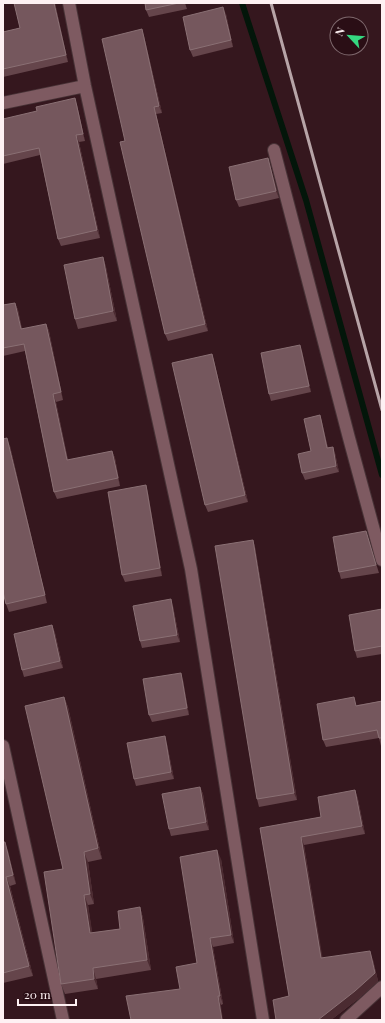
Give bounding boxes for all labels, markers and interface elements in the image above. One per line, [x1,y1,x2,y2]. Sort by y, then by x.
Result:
north arrow [329,16,369,56]
text: N [331,24,348,38]
scale bar [18,981,76,1007]
text: 20 m [24,986,51,1002]

